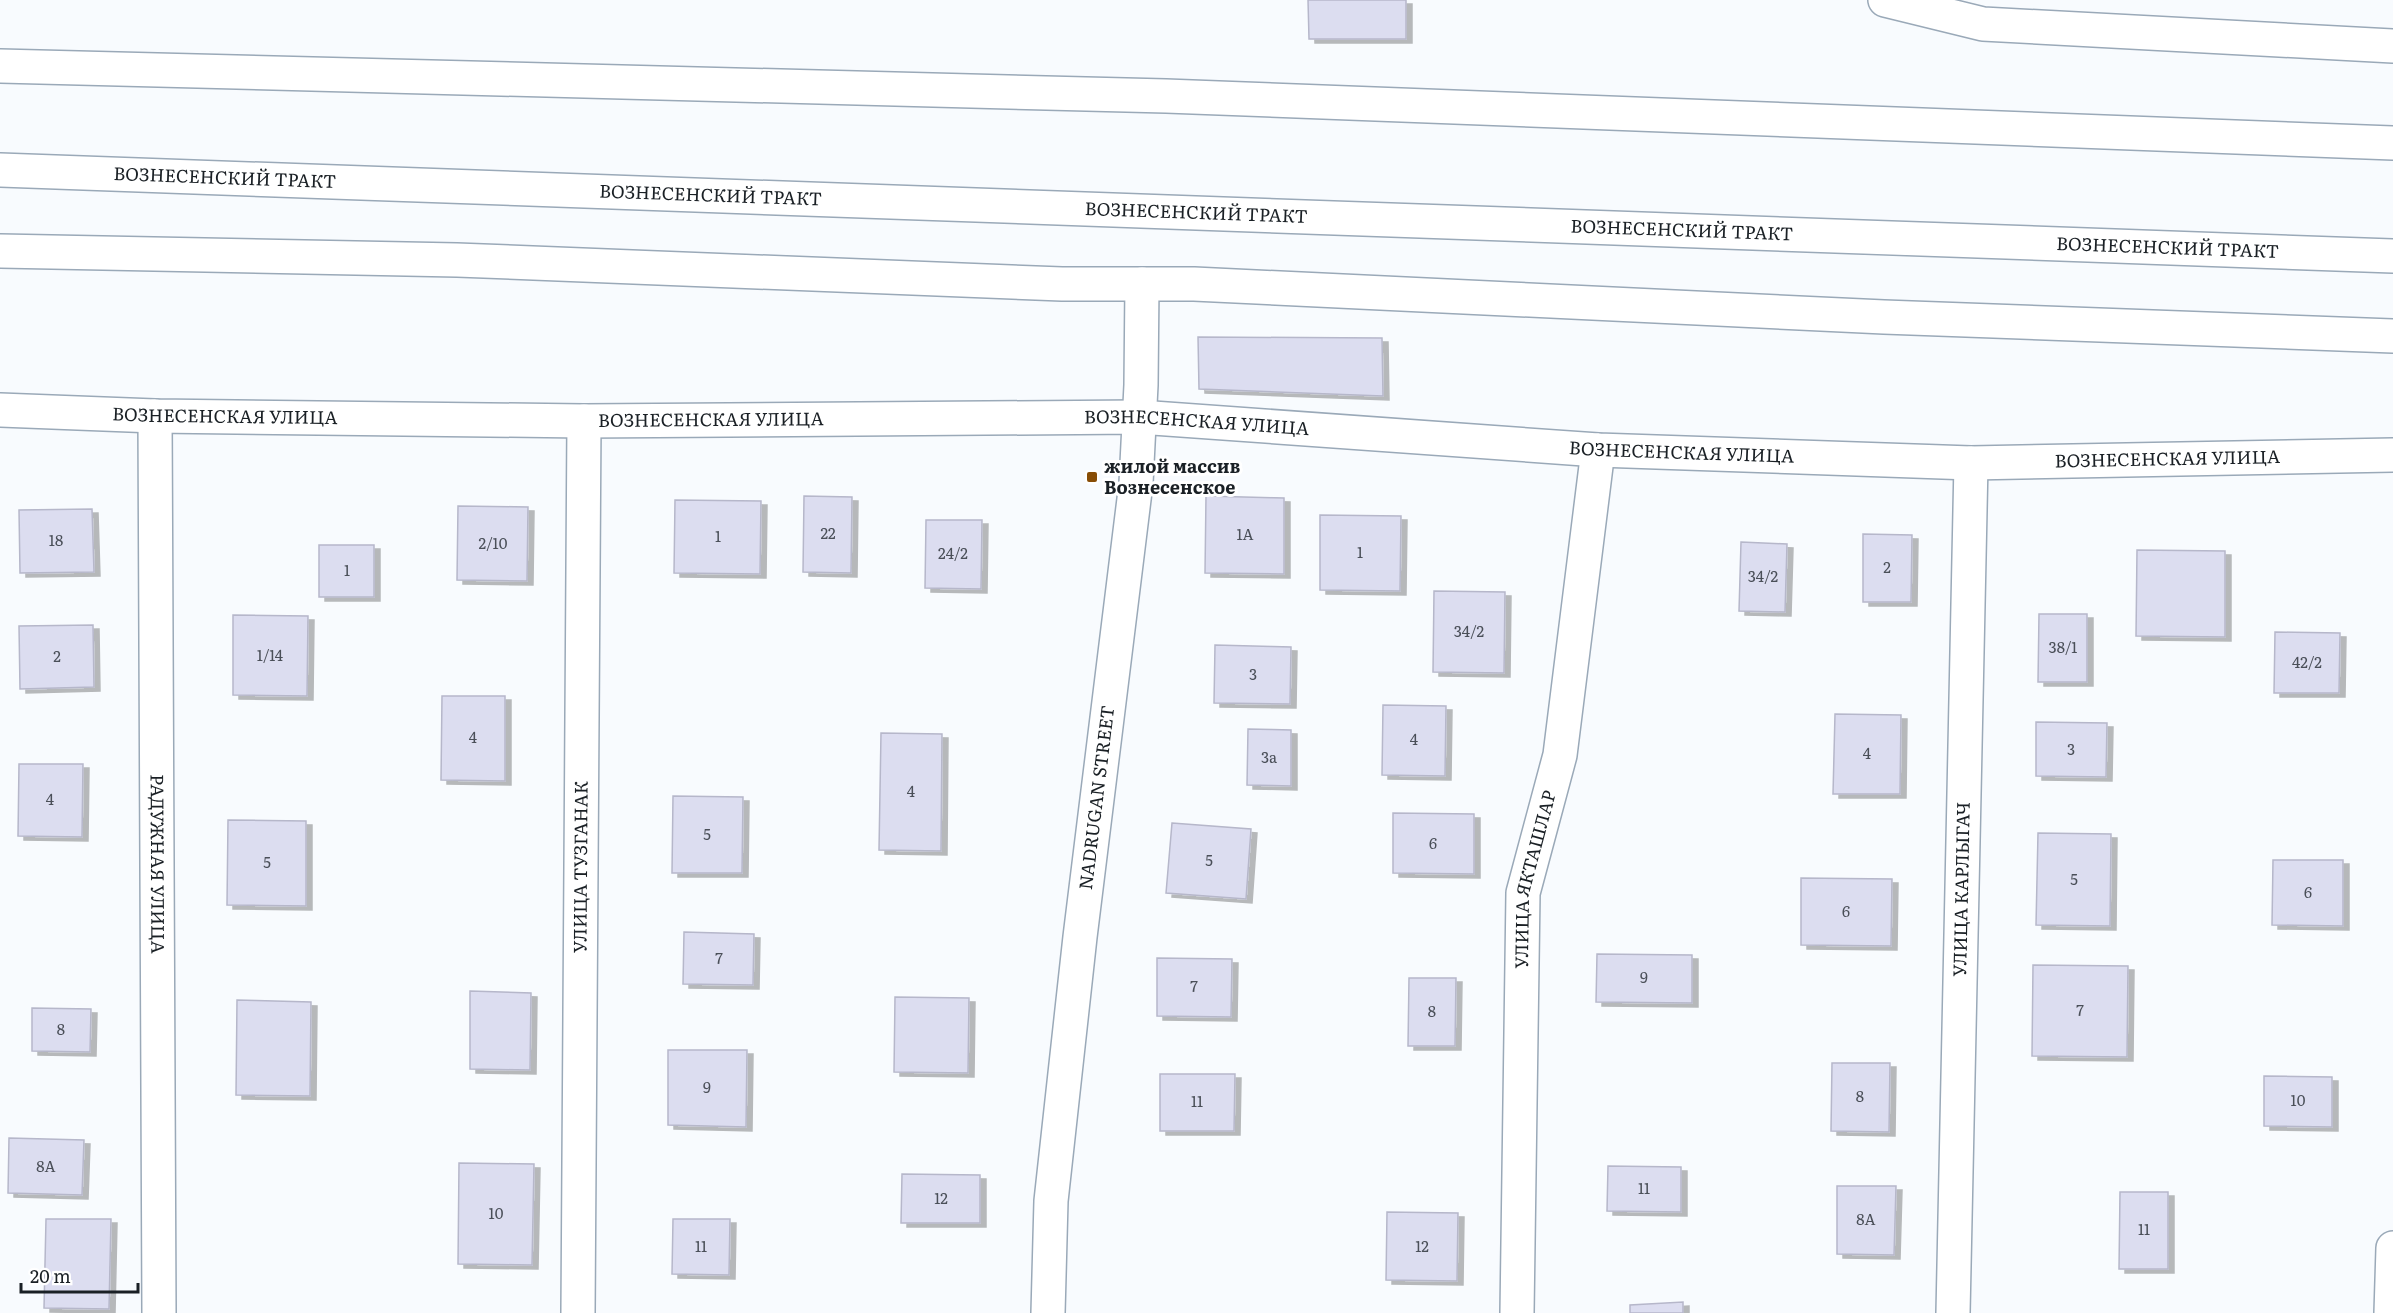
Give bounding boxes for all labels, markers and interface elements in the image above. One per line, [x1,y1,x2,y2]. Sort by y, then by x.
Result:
street label: ВОЗНЕСЕНСКИЙ ТРАКТ [113,159,337,194]
street label: ВОЗНЕСЕНСКИЙ ТРАКТ [599,177,823,212]
street label: ВОЗНЕСЕНСКИЙ ТРАКТ [1084,194,1308,229]
street label: ВОЗНЕСЕНСКИЙ ТРАКТ [1570,211,1794,246]
street label: ВОЗНЕСЕНСКИЙ ТРАКТ [2056,229,2280,264]
street label: ВОЗНЕСЕНСКАЯ УЛИЦА [112,399,338,430]
street label: ВОЗНЕСЕНСКАЯ УЛИЦА [1084,402,1310,441]
street label: ВОЗНЕСЕНСКАЯ УЛИЦА [598,404,824,433]
street label: ВОЗНЕСЕНСКАЯ УЛИЦА [1568,433,1795,469]
street label: ВОЗНЕСЕНСКАЯ УЛИЦА [2054,442,2280,473]
place label: жилой массив Вознесенское [1104,452,1241,500]
marker: жилой массив Вознесенское [1085,470,1099,484]
house number: 22 [820,521,836,544]
house number: 1А [1236,522,1254,545]
house number: 1 [715,524,721,547]
house number: 18 [49,528,63,551]
house number: 2/10 [479,531,508,554]
house number: 1 [1357,540,1363,563]
house number: 24/2 [938,541,968,564]
house number: 2 [1883,555,1891,578]
house number: 1 [344,558,350,581]
house number: 34/2 [1748,564,1779,587]
house number: 34/2 [1454,619,1485,642]
house number: 38/1 [2049,635,2077,658]
house number: 1/14 [257,643,283,666]
house number: 2 [53,644,61,667]
house number: 42/2 [2292,650,2322,673]
house number: 3 [1249,662,1257,685]
street label: NADRUGAN STREET [1071,704,1120,891]
house number: 4 [469,725,477,748]
house number: 4 [1410,727,1418,750]
house number: 3 [2067,737,2075,760]
house number: 4 [1863,741,1871,764]
house number: 3а [1261,745,1278,768]
street label: РАДУЖНАЯ УЛИЦА [145,774,172,954]
house number: 4 [907,779,915,802]
street label: УЛИЦА ТУЗГАНАК [565,781,594,953]
house number: 4 [46,787,54,810]
street label: УЛИЦА ЯКТАШЛАР [1507,787,1562,969]
street label: УЛИЦА КАРЛЫГАЧ [1945,801,1976,977]
house number: 5 [703,822,711,845]
house number: 6 [1429,831,1437,854]
house number: 5 [1205,848,1213,871]
house number: 5 [263,850,271,873]
house number: 5 [2070,867,2078,890]
house number: 6 [2304,880,2312,903]
house number: 6 [1842,899,1850,922]
house number: 7 [715,946,723,969]
house number: 9 [1640,965,1648,988]
house number: 7 [1190,974,1198,997]
house number: 7 [2076,998,2084,1021]
house number: 8 [1428,999,1436,1022]
house number: 8 [57,1017,65,1040]
house number: 9 [703,1075,711,1098]
house number: 8 [1856,1084,1864,1107]
house number: 10 [2291,1088,2306,1111]
house number: 11 [1191,1089,1203,1112]
house number: 8А [36,1154,56,1177]
house number: 11 [1638,1176,1650,1199]
house number: 12 [934,1186,948,1209]
house number: 10 [489,1201,504,1224]
house number: 8А [1856,1207,1876,1230]
house number: 11 [2138,1217,2150,1240]
house number: 11 [695,1234,707,1257]
house number: 12 [1415,1234,1429,1257]
scale bar [21,1256,138,1294]
text: 20 m [30,1262,71,1289]

